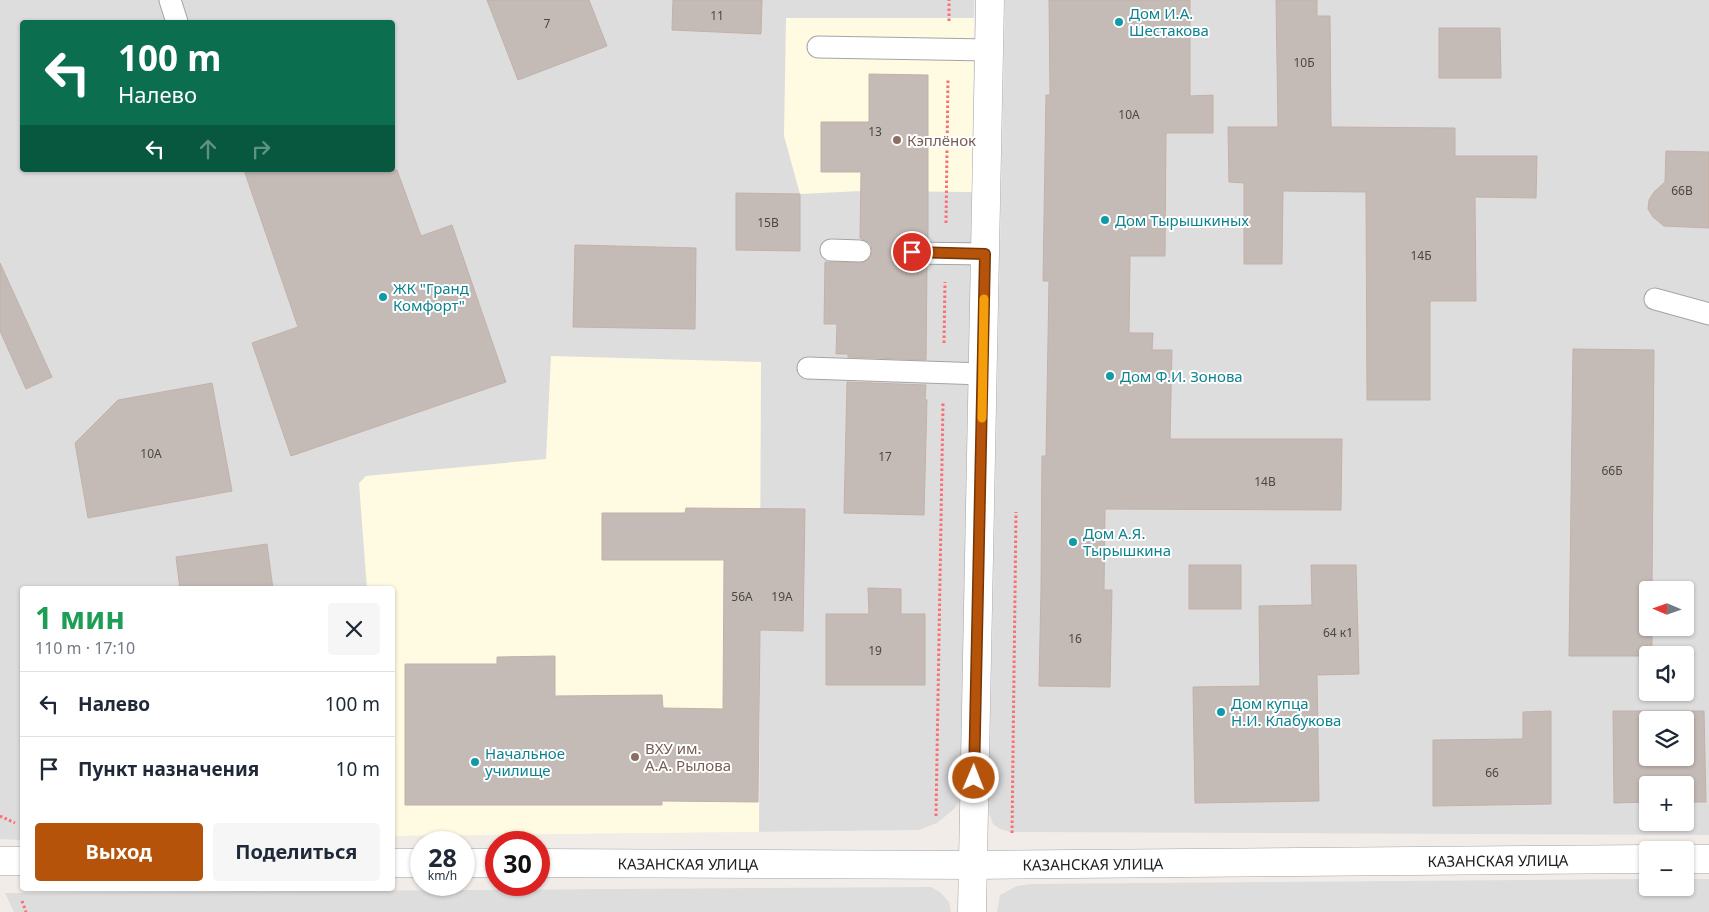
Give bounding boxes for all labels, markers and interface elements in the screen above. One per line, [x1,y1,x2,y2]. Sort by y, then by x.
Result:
place label: Дом И.А. Шестакова [1129,3,1209,40]
house number: 11 [710,7,724,24]
house number: 7 [544,15,551,32]
marker: Дом И.А. Шестакова [1113,16,1125,28]
text: 100 m [118,34,221,81]
icon: left [35,40,100,105]
house number: 10Б [1293,54,1315,71]
text: Налево [118,79,197,109]
house number: 10А [1118,106,1140,123]
house number: 13 [868,123,882,140]
place label: Кэплёнок [907,130,976,150]
marker: Кэплёнок [891,134,903,146]
icon: left [141,135,169,163]
icon: ahead [194,135,222,163]
icon: right [247,135,275,163]
house number: 66В [1671,182,1693,199]
place label: Дом Тырышкиных [1115,210,1249,230]
house number: 15В [757,214,779,231]
marker: Дом Тырышкиных [1099,214,1111,226]
pin [891,231,933,273]
icon: arrive [898,238,926,266]
house number: 14Б [1410,247,1432,264]
place label: ЖК "Гранд Комфорт" [393,278,469,315]
marker: ЖК "Гранд Комфорт" [377,291,389,303]
place label: Дом Ф.И. Зонова [1120,366,1243,386]
marker: Дом Ф.И. Зонова [1104,370,1116,382]
house number: 10А [140,445,162,462]
house number: 17 [878,448,892,465]
house number: 66Б [1601,462,1623,479]
house number: 14В [1254,473,1276,490]
place label: Дом А.Я. Тырышкина [1083,523,1171,560]
marker: Дом А.Я. Тырышкина [1067,536,1079,548]
north arrow [1639,581,1694,636]
map controls [1639,581,1694,896]
house number: 56А [731,588,753,605]
house number: 19А [771,588,793,605]
text: 1 мин [35,597,125,638]
button: close [328,603,380,655]
house number: 64 к1 [1323,624,1353,641]
house number: 16 [1068,630,1082,647]
text: 110 m · 17:10 [35,637,135,659]
house number: 19 [868,642,882,659]
button: sound [1639,646,1694,701]
icon: left [35,690,63,718]
text: Налево [78,691,150,717]
text: 100 m [325,691,380,717]
place label: Дом купца Н.И. Клабукова [1231,693,1341,730]
marker: Дом купца Н.И. Клабукова [1215,706,1227,718]
button: layers [1639,711,1694,766]
place label: ВХУ им. А.А. Рылова [645,738,731,775]
place label: Начальное училище [485,743,565,780]
marker: ВХУ им. А.А. Рылова [629,751,641,763]
position arrow [947,751,999,803]
icon: arrive [35,755,63,783]
text: Пункт назначения [78,756,259,782]
text: 10 m [336,756,380,782]
marker: Начальное училище [469,756,481,768]
house number: 66 [1485,764,1499,781]
button: + [1639,776,1694,831]
button: Выход [35,823,203,881]
button: Поделиться [213,823,380,881]
speed limit sign: 30 [485,831,550,896]
text: 28 [428,840,457,874]
button: − [1639,841,1694,896]
street label: КАЗАНСКАЯ УЛИЦА [1427,850,1569,871]
street label: КАЗАНСКАЯ УЛИЦА [618,853,759,874]
street label: КАЗАНСКАЯ УЛИЦА [1022,853,1164,875]
text: km/h [428,867,457,884]

